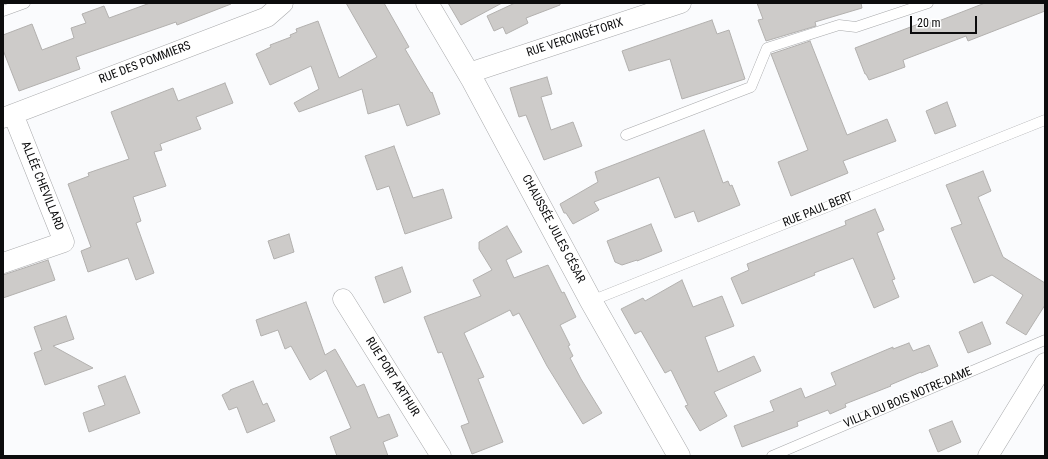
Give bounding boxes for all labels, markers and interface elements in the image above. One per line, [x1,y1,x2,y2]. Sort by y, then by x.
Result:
scale bar [912,8,979,34]
street label: RUE VERCINGÉTORIX [525,16,625,60]
text: 20 m [917,16,941,30]
street label: RUE DES POMMIERS [97,39,193,87]
street label: ALLÉE CHEVILLARD [18,139,66,233]
street label: CHAUSSÉE JULES CÉSAR [518,172,588,286]
street label: RUE PAUL BERT [781,189,855,231]
street label: RUE PORT ARTHUR [362,335,422,419]
street label: VILLA DU BOIS NOTRE-DAME [842,364,974,432]

